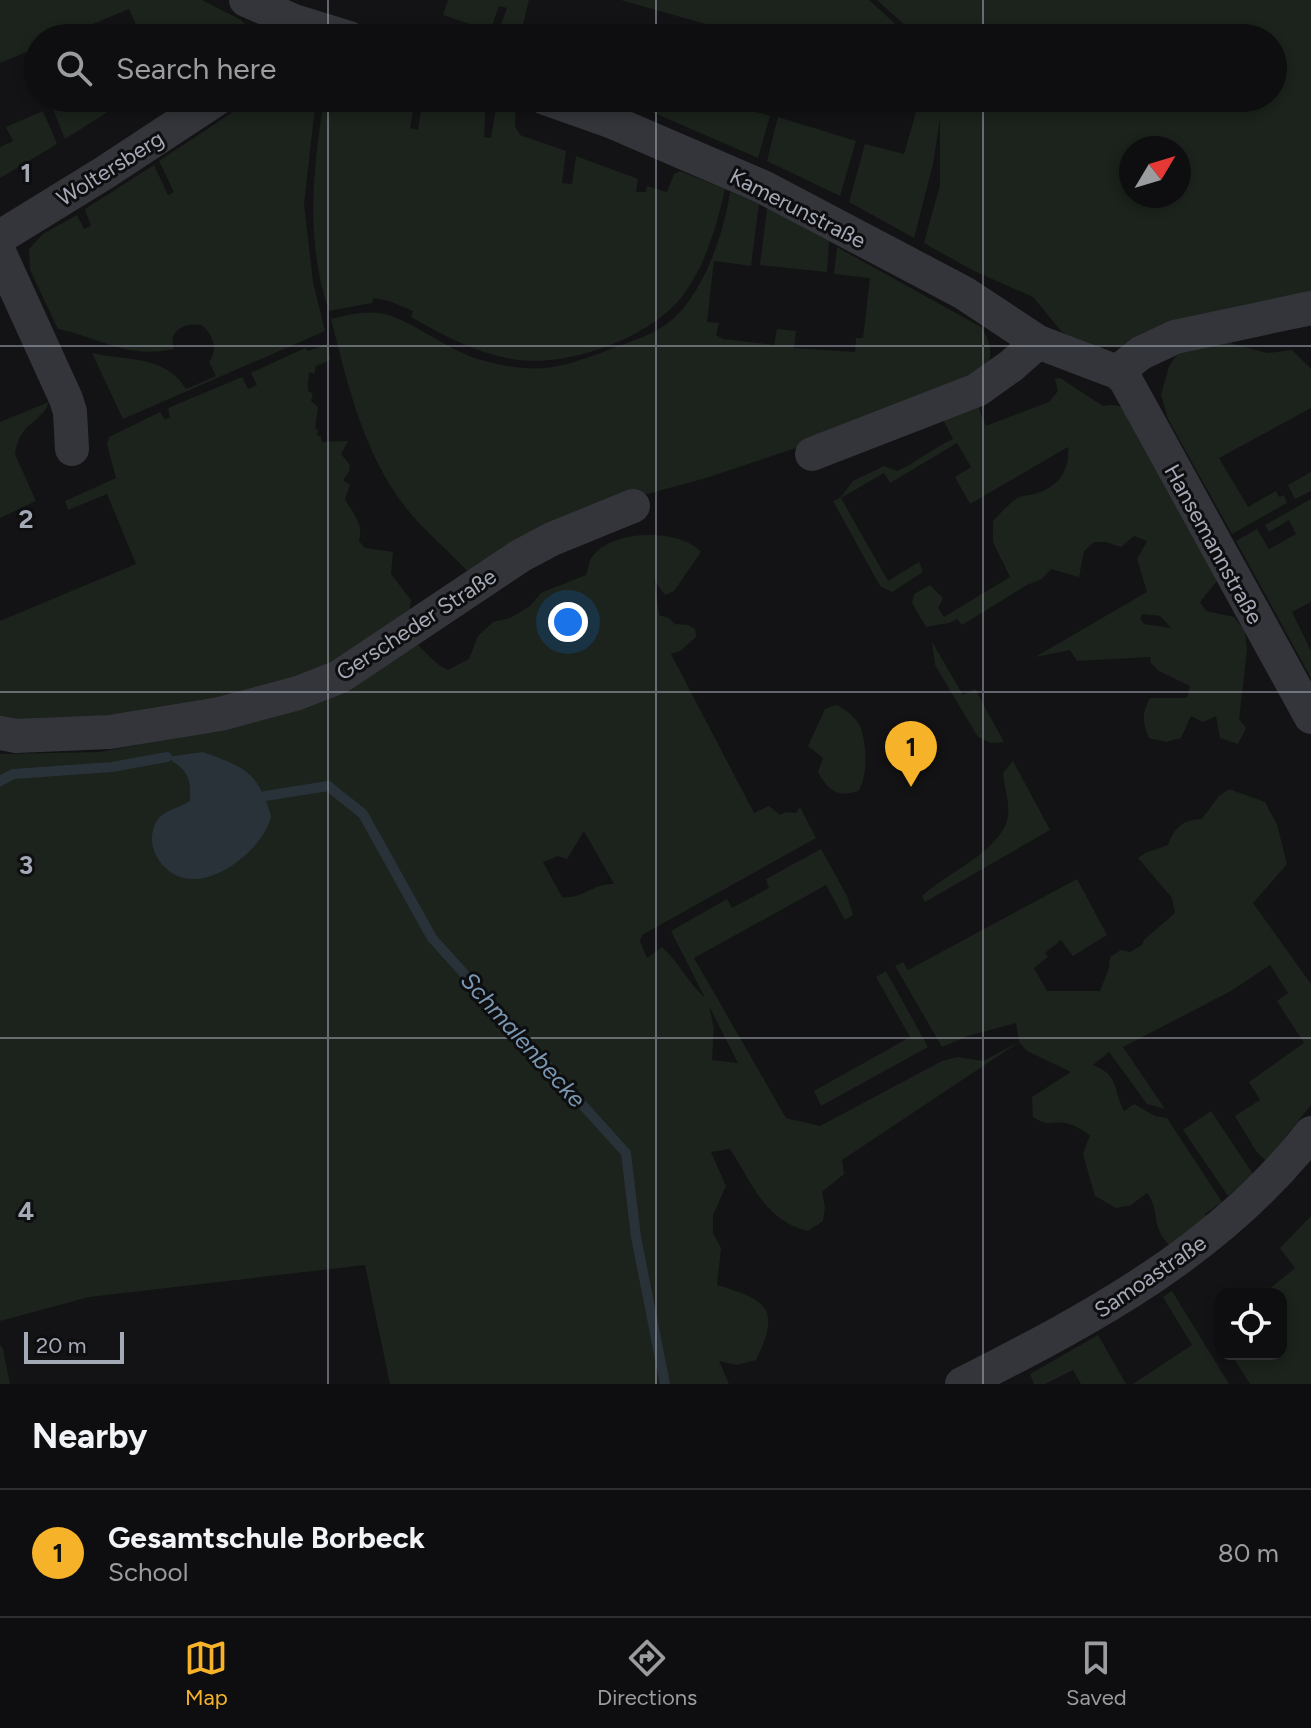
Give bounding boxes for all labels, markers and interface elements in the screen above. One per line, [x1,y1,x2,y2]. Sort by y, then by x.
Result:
search box [24,24,1287,112]
icon: search [52,46,96,90]
text: Search here [116,50,276,87]
street label: Woltersberg [52,125,169,212]
north arrow [1119,136,1191,208]
text: 1 [21,157,31,189]
street label: Kamerunstraße [725,163,870,254]
street label: Hansemannstraße [1159,460,1269,629]
text: 2 [18,503,34,535]
street label: Gerscheder Straße [331,563,501,686]
your location [548,602,588,642]
pin: 1 [885,721,937,787]
text: 3 [19,849,33,881]
water label: Schmalenbecke [455,966,592,1113]
text: 4 [18,1195,34,1227]
street label: Samoastraße [1089,1229,1211,1324]
map controls [1215,1288,1287,1360]
button: locate [1215,1288,1287,1360]
scale bar [24,1328,124,1364]
text: 20 m [36,1332,87,1359]
text: Nearby [32,1416,147,1457]
text: Gesamtschule Borbeck [108,1519,425,1556]
text: 1 [53,1537,63,1569]
text: 80 m [1218,1537,1279,1569]
text: School [108,1556,188,1588]
tab: Map [184,1636,228,1711]
tab: Directions [597,1636,697,1711]
tab: Saved [1066,1636,1127,1711]

